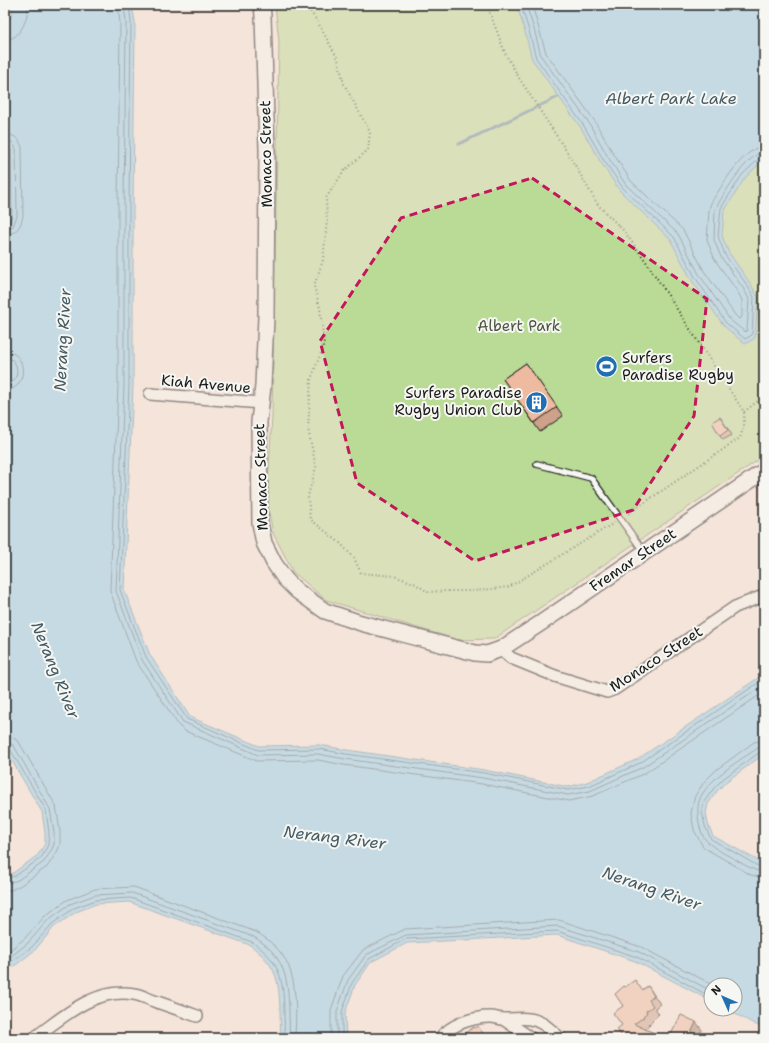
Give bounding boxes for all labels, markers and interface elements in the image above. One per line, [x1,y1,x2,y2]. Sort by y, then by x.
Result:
water label: Albert Park Lake [605,88,737,109]
street label: Monaco Street [255,100,277,208]
water label: Nerang River [49,288,76,392]
park label: Albert Park [478,316,560,336]
place label: Surfers Paradise Rugby [622,348,734,385]
sports icon: Surfers Paradise Rugby [594,354,620,380]
street label: Kiah Avenue [160,370,252,398]
place label: Surfers Paradise Rugby Union Club [394,383,522,420]
building icon: Surfers Paradise Rugby Union Club [524,389,550,415]
street label: Monaco Street [249,423,273,531]
street label: Fremar Street [586,524,680,596]
water label: Nerang River [26,618,85,722]
street label: Monaco Street [606,621,706,697]
water label: Nerang River [282,821,388,854]
water label: Nerang River [600,862,704,915]
north arrow [703,977,743,1017]
text: N [708,982,725,999]

